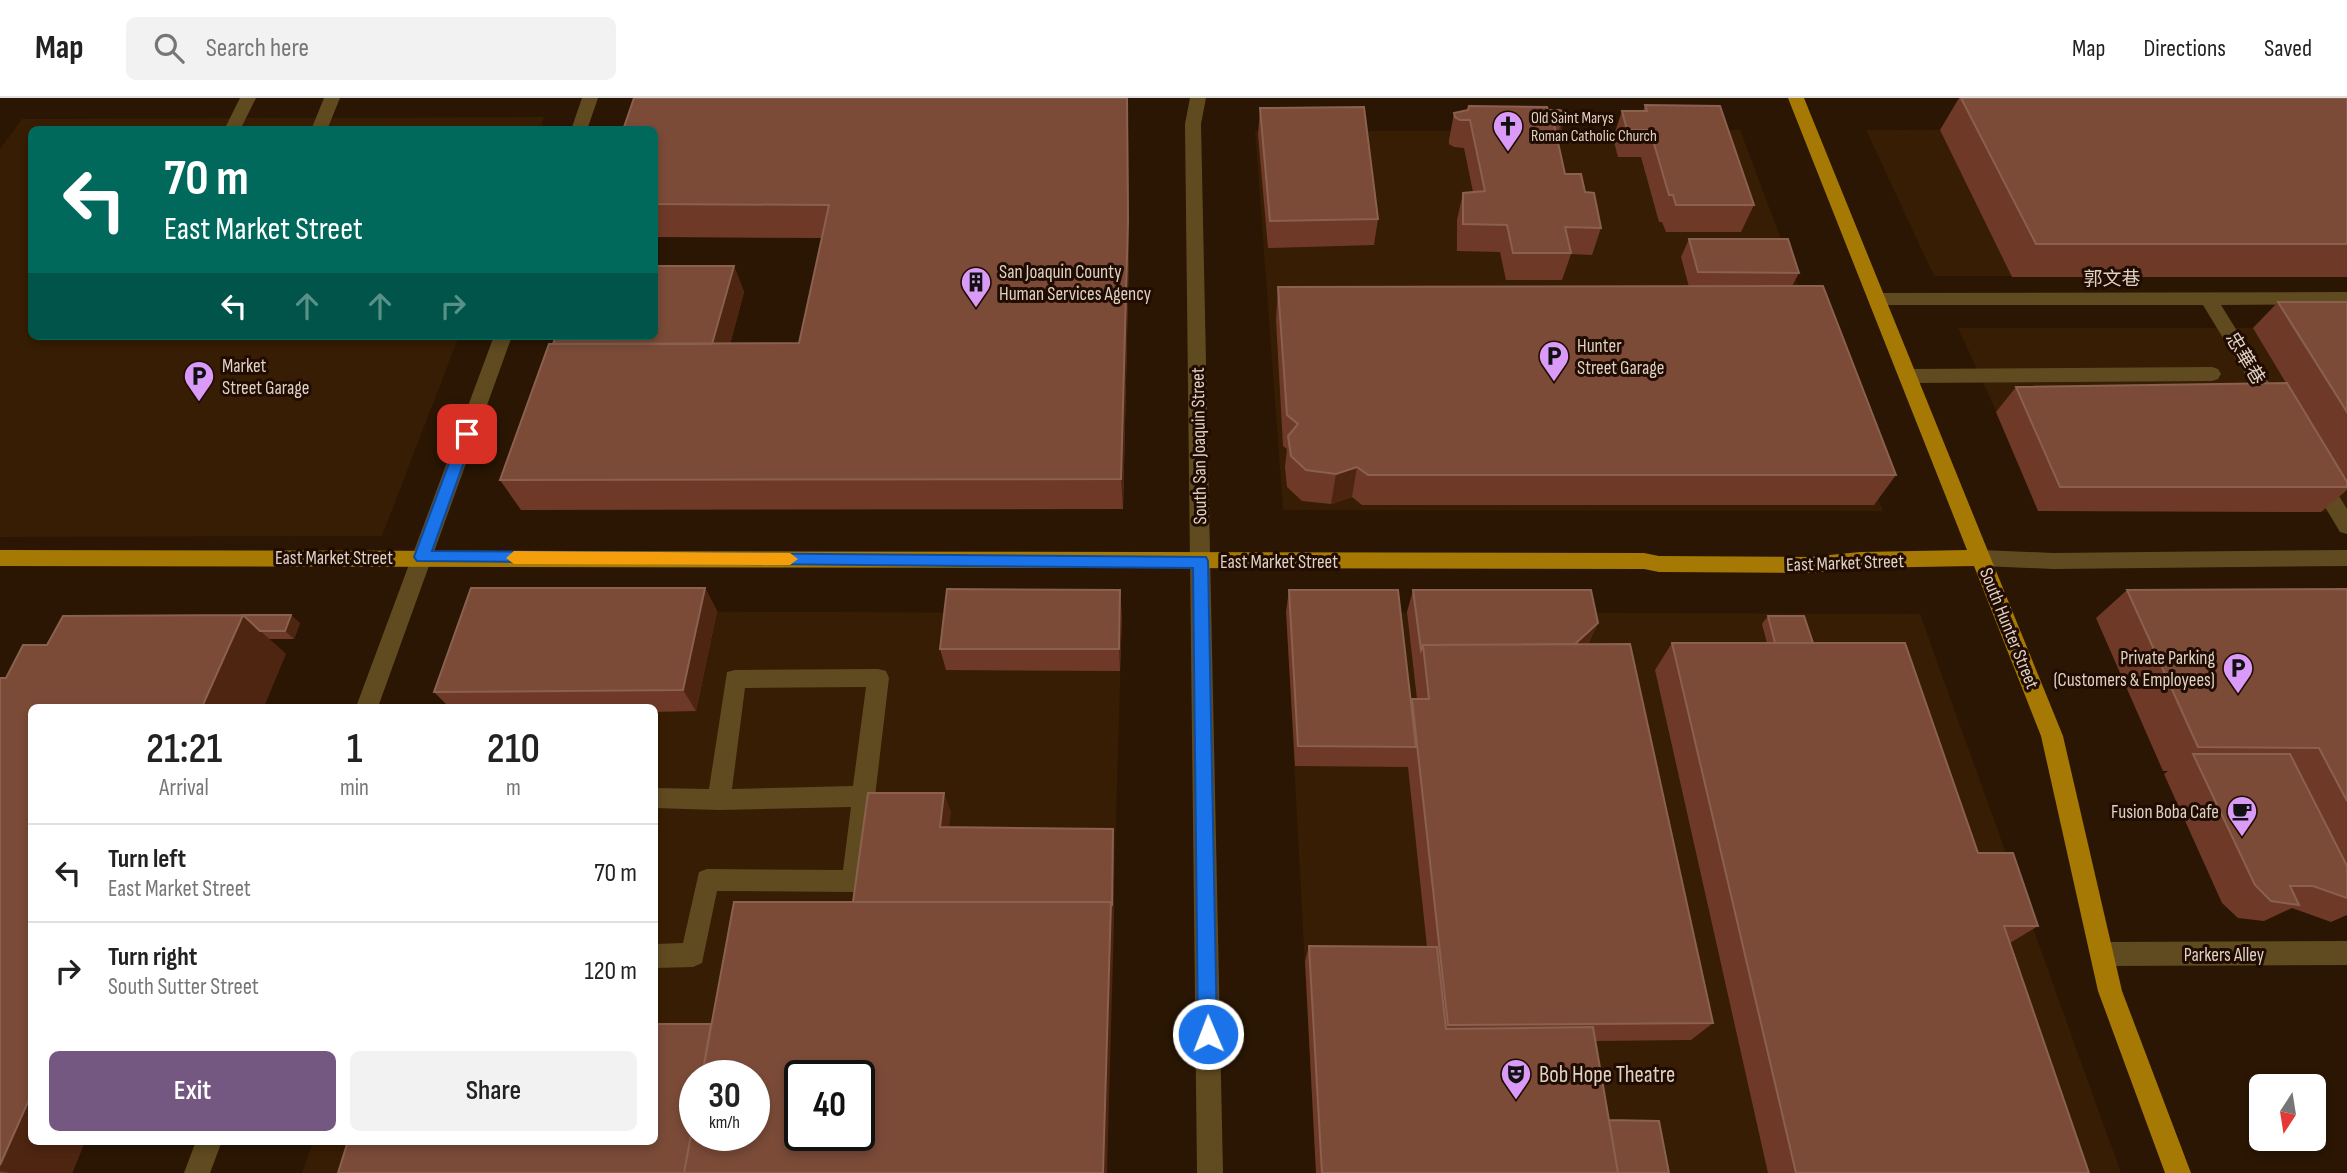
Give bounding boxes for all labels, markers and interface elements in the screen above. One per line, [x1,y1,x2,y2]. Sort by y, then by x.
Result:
search box [126,17,616,80]
text: Map [35,28,84,68]
icon: search [150,29,188,67]
text: Search here [206,33,309,64]
text: Map [2072,34,2105,63]
text: Directions [2143,34,2226,63]
text: Saved [2264,34,2312,63]
church icon: Old Saint Marys Roman Catholic Church [1491,109,1525,153]
place label: Old Saint Marys Roman Catholic Church [1531,109,1657,146]
text: 70 m [164,150,249,209]
icon: left [49,154,140,245]
text: East Market Street [164,210,363,249]
place label: San Joaquin County Human Services Agency [999,261,1152,306]
building icon: San Joaquin County Human Services Agency [959,265,993,309]
street label: 郭文巷 [2083,268,2141,291]
icon: left [215,287,253,325]
icon: ahead [288,287,326,325]
icon: ahead [361,287,399,325]
icon: right [434,287,472,325]
street label: 忠華巷 [2220,328,2269,389]
place label: Hunter Street Garage [1577,335,1664,380]
parking icon: Hunter Street Garage [1537,339,1571,383]
place label: Market Street Garage [222,355,309,400]
parking icon: Market Street Garage [182,359,216,403]
street label: South San Joaquin Street [1187,367,1212,525]
pin [437,404,497,464]
icon: arrive [448,415,486,453]
street label: East Market Street [275,547,393,570]
street label: East Market Street [1786,550,1905,577]
street label: East Market Street [1220,551,1338,574]
street label: South Hunter Street [1974,565,2043,693]
place label: Private Parking (Customers & Employees) [2053,647,2215,692]
parking icon: Private Parking (Customers & Employees) [2221,651,2255,695]
text: 21:21 [146,724,222,775]
text: 1 [347,724,362,775]
text: 210 [487,724,540,775]
text: Arrival [159,774,209,802]
text: min [340,774,369,802]
text: m [506,774,521,802]
cafe icon: Fusion Boba Cafe [2225,794,2259,838]
place label: Fusion Boba Cafe [2111,801,2219,824]
text: Turn left [108,844,186,875]
icon: left [49,854,87,892]
text: 70 m [594,858,637,889]
text: East Market Street [108,875,251,903]
text: Turn right [108,942,197,973]
street label: Parkers Alley [2184,944,2265,967]
icon: right [49,952,87,990]
text: 120 m [584,956,637,987]
text: South Sutter Street [108,973,259,1001]
position arrow [1171,997,1245,1071]
button: Exit [49,1051,336,1131]
button: Share [350,1051,637,1131]
theatre icon: Bob Hope Theatre [1499,1057,1533,1101]
speed limit sign: 40 [784,1060,875,1151]
place label: Bob Hope Theatre [1539,1061,1675,1089]
north arrow [2249,1074,2326,1152]
map controls [2249,1074,2326,1151]
text: 30 [708,1075,741,1118]
text: km/h [709,1112,740,1133]

